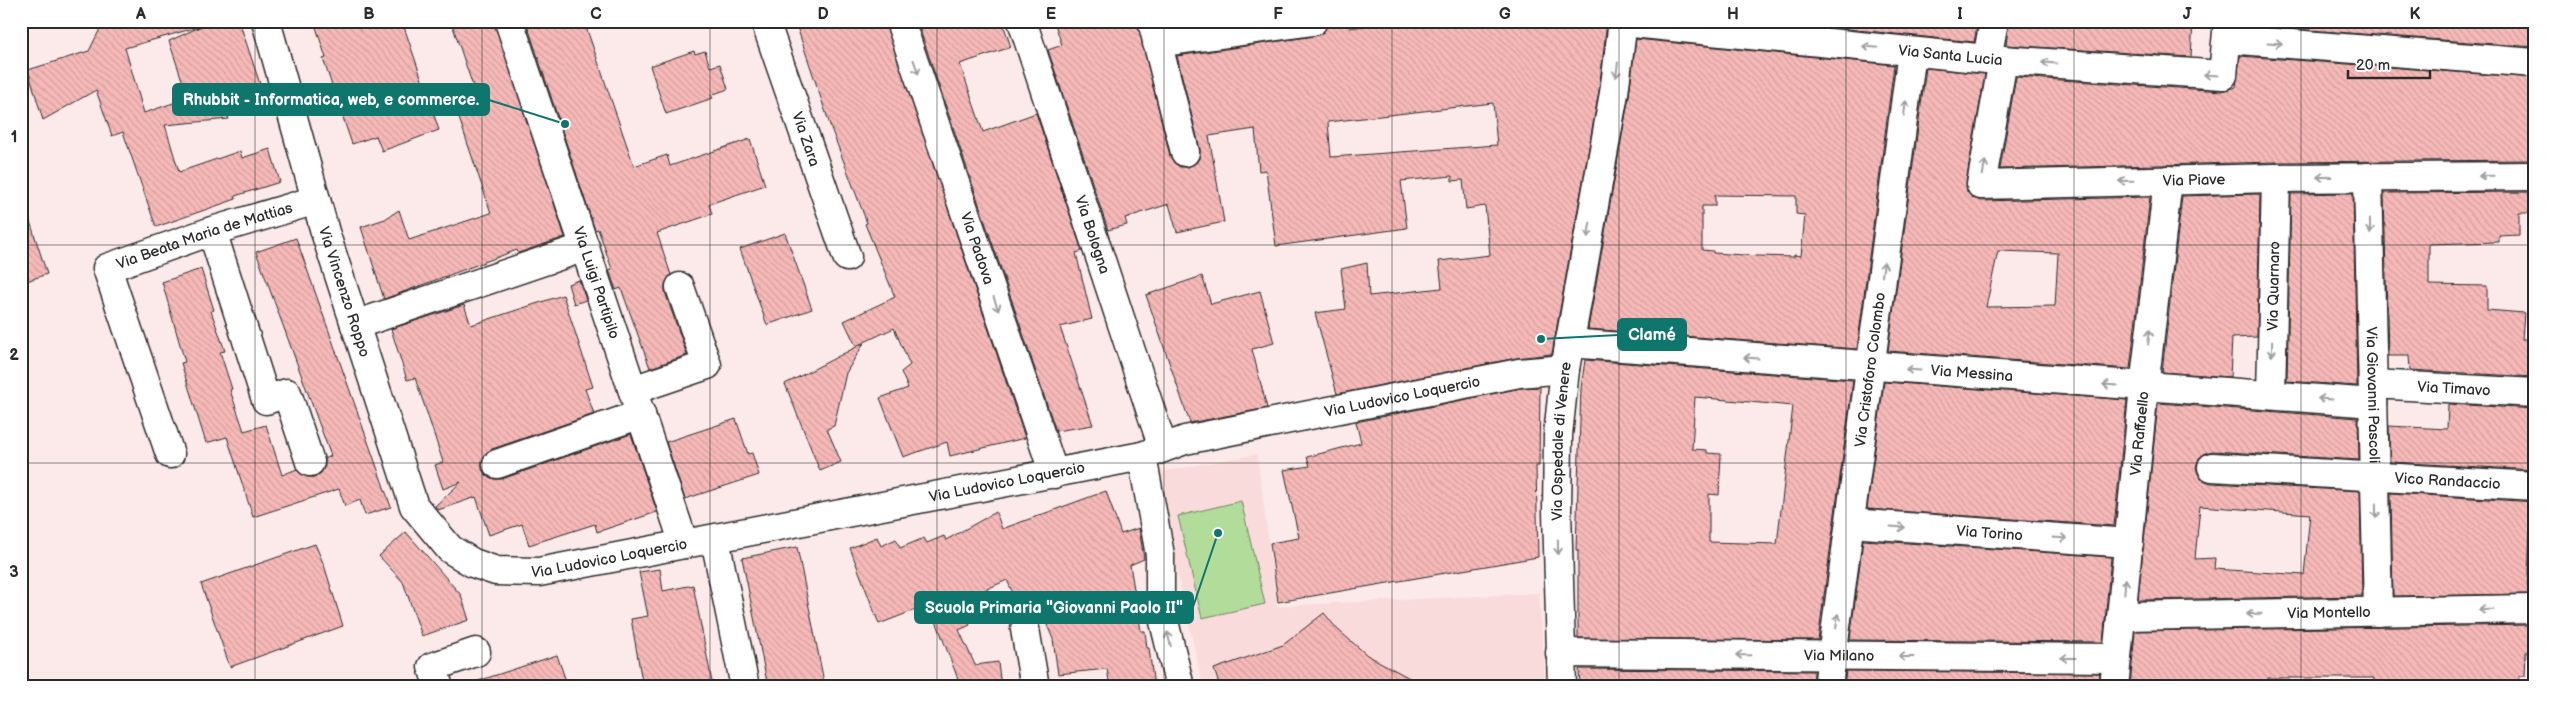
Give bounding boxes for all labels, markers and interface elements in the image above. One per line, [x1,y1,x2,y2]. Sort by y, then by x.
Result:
text: A [135,5,146,24]
text: B [363,5,375,24]
text: C [590,5,602,24]
text: D [817,5,829,24]
text: E [1046,5,1056,24]
text: F [1273,5,1283,24]
text: G [1499,5,1511,24]
text: H [1727,5,1739,24]
text: I [1957,5,1963,24]
text: J [2183,5,2192,24]
text: K [2410,5,2421,24]
one-way arrow [2267,38,2283,48]
street label: Via Santa Lucia [1897,41,2003,70]
one-way arrow [1862,43,1878,52]
scale bar [2348,48,2431,80]
text: 20 m [2356,56,2390,75]
one-way arrow [2041,58,2057,67]
one-way arrow [912,59,921,75]
one-way arrow [1612,61,1622,77]
one-way arrow [2204,70,2220,79]
callout: Rhubbit - Informatica, web, e commerce. [173,84,489,115]
text: Rhubbit - Informatica, web, e commerce. [183,91,480,110]
one-way arrow [1900,100,1910,116]
street label: Via Zara [788,109,824,169]
text: 1 [11,128,17,147]
one-way arrow [1979,160,1989,176]
street label: Via Piave [2162,170,2226,190]
one-way arrow [2478,171,2494,181]
one-way arrow [2316,172,2332,182]
one-way arrow [2118,176,2134,186]
street label: Via Bologna [1071,193,1114,276]
street label: Via Beata Maria de Mattias [114,198,295,274]
street label: Via Padova [956,210,998,287]
one-way arrow [2365,217,2374,233]
one-way arrow [1584,221,1594,237]
street label: Via Vincenzo Roppo [314,224,375,360]
street label: Via Luigi Partipilo [569,224,624,341]
street label: Via Quarnaro [2263,241,2284,331]
one-way arrow [1878,261,1888,277]
street label: Via Cristoforo Colombo [1850,291,1890,448]
one-way arrow [992,296,1002,312]
callout: Clamé [1618,319,1686,350]
text: Clamé [1628,326,1676,345]
street label: Via Giovanni Pascoli [2362,326,2384,464]
one-way arrow [2144,330,2154,346]
one-way arrow [2267,340,2277,357]
text: 2 [9,346,19,365]
one-way arrow [1744,353,1760,362]
street label: Via Ospedale di Venere [1547,360,1576,521]
street label: Via Messina [1930,361,2014,386]
one-way arrow [1906,365,1922,375]
street label: Via Ludovico Loquercio [1323,372,1482,421]
street label: Via Timavo [2417,377,2491,400]
one-way arrow [2103,380,2119,390]
street label: Via Raffaello [2126,390,2153,476]
one-way arrow [2317,395,2333,404]
street label: Via Ludovico Loquercio [927,458,1087,506]
street label: Vico Randaccio [2394,468,2501,493]
one-way arrow [2371,502,2381,518]
street label: Via Torino [1956,521,2024,545]
one-way arrow [1890,522,1906,531]
street label: Via Ludovico Loquercio [531,534,689,582]
one-way arrow [2052,534,2068,543]
one-way arrow [1553,538,1563,555]
text: 3 [9,563,19,582]
one-way arrow [2120,578,2130,594]
callout: Scuola Primaria "Giovanni Paolo II" [915,592,1193,623]
text: Scuola Primaria "Giovanni Paolo II" [925,599,1183,618]
street label: Via Montello [2287,602,2371,623]
one-way arrow [2478,605,2494,615]
one-way arrow [2246,609,2262,619]
one-way arrow [1832,613,1842,629]
one-way arrow [1164,632,1173,648]
street label: Via Milano [1804,646,1874,665]
one-way arrow [1736,650,1752,660]
one-way arrow [1898,652,1914,662]
one-way arrow [2061,653,2077,662]

